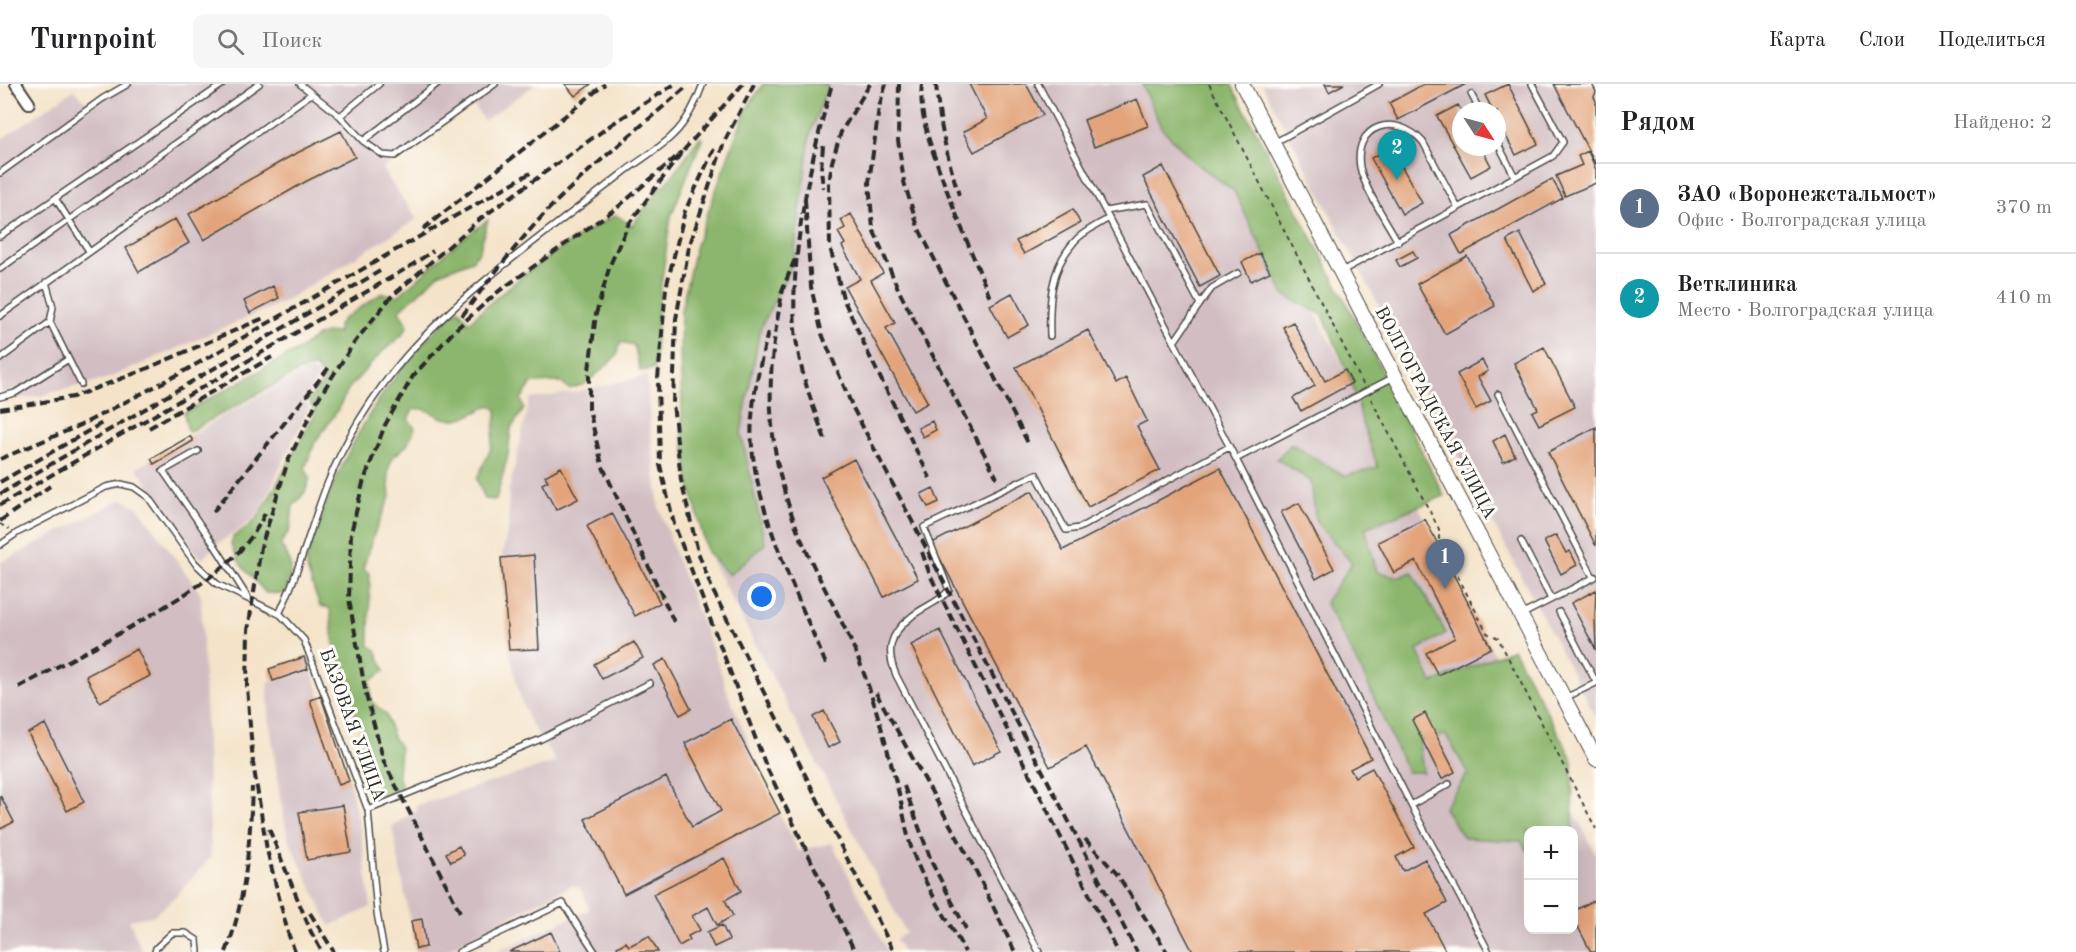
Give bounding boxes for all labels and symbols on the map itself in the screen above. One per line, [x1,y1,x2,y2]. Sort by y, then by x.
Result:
north arrow [1452,102,1506,156]
pin: 2 [1378,130,1416,180]
street label: ВОЛГОГРАДСКАЯ УЛИЦА [1371,304,1499,522]
pin: 1 [1426,540,1464,589]
your location [747,582,776,611]
street label: БАЗОВАЯ УЛИЦА [316,646,388,804]

